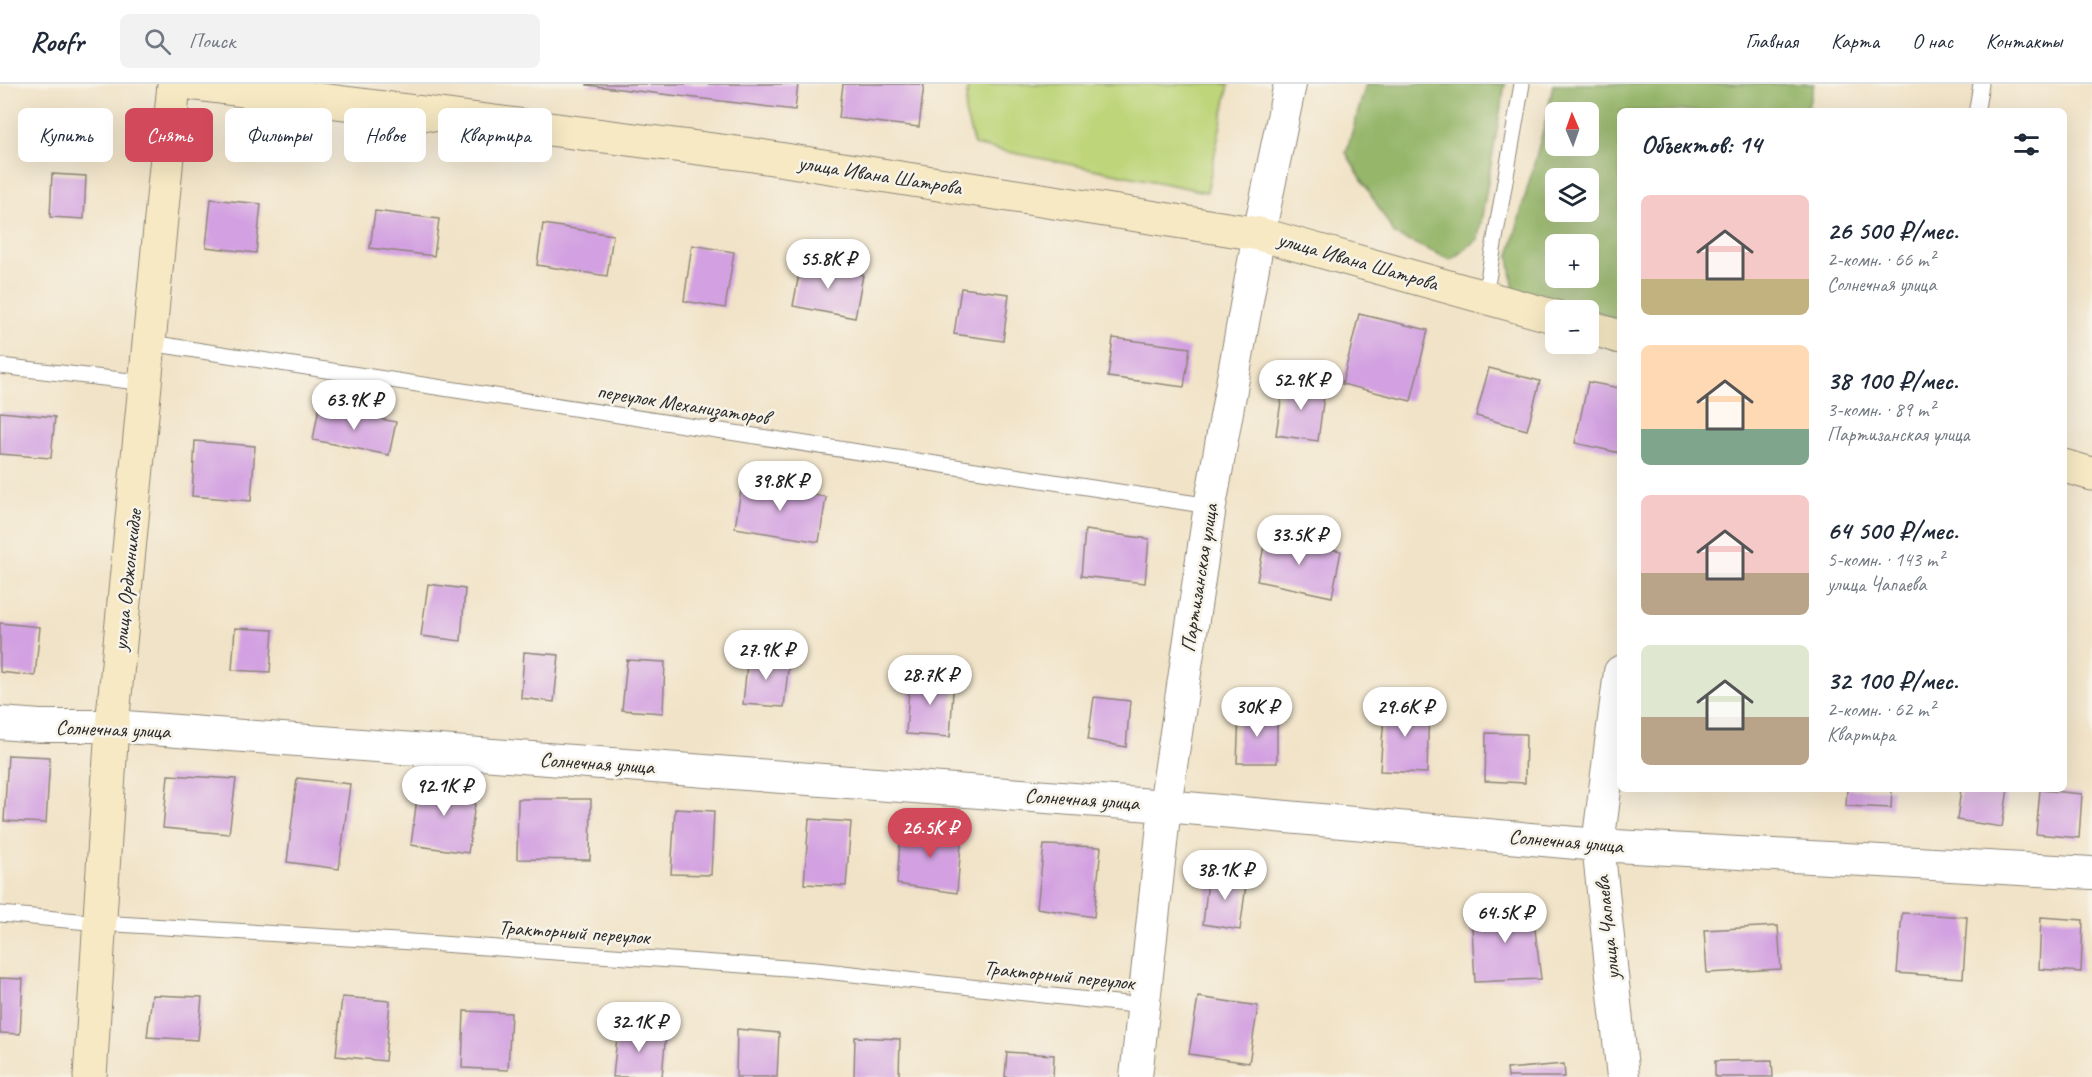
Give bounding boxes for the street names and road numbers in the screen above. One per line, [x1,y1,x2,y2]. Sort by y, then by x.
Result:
street label: улица Ивана Шатрова [795,149,965,201]
street label: улица Ивана Шатрова [1273,225,1442,297]
street label: переулок Механизаторов [595,378,775,432]
street label: Партизанская улица [1174,500,1224,654]
street label: улица Орджоникидзе [106,506,148,654]
street label: Солнечная улица [55,714,173,744]
street label: Солнечная улица [539,746,657,780]
street label: Солнечная улица [1024,782,1142,816]
street label: Солнечная улица [1508,823,1626,859]
street label: улица Чапаева [1588,873,1626,983]
street label: Тракторный переулок [498,914,653,950]
street label: Тракторный переулок [982,954,1138,996]

